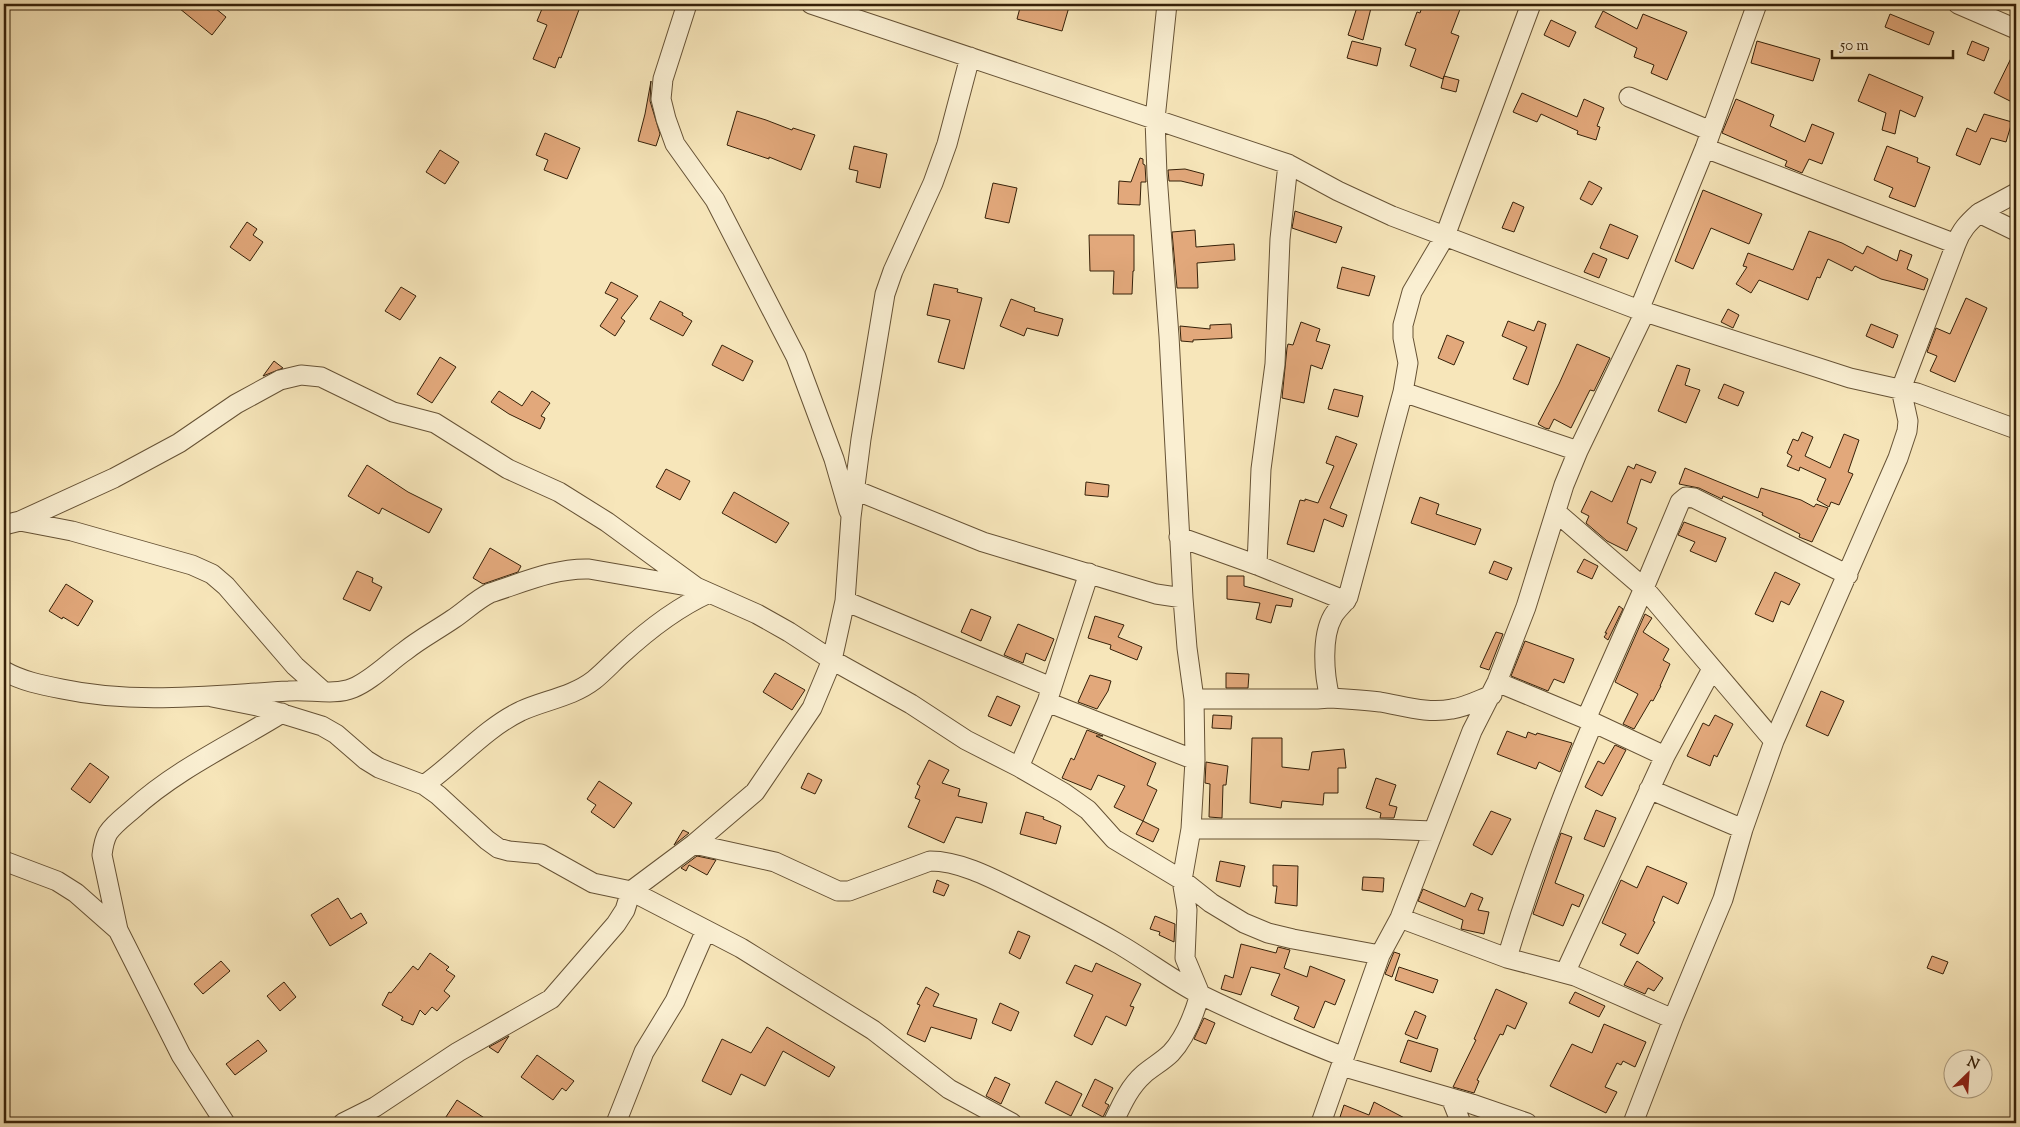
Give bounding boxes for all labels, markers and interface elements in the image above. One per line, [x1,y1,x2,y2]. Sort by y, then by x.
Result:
scale bar [1832,28,1954,60]
text: 50 m [1839,36,1869,57]
north arrow [1942,1050,1992,1100]
text: N [1963,1053,1982,1075]

